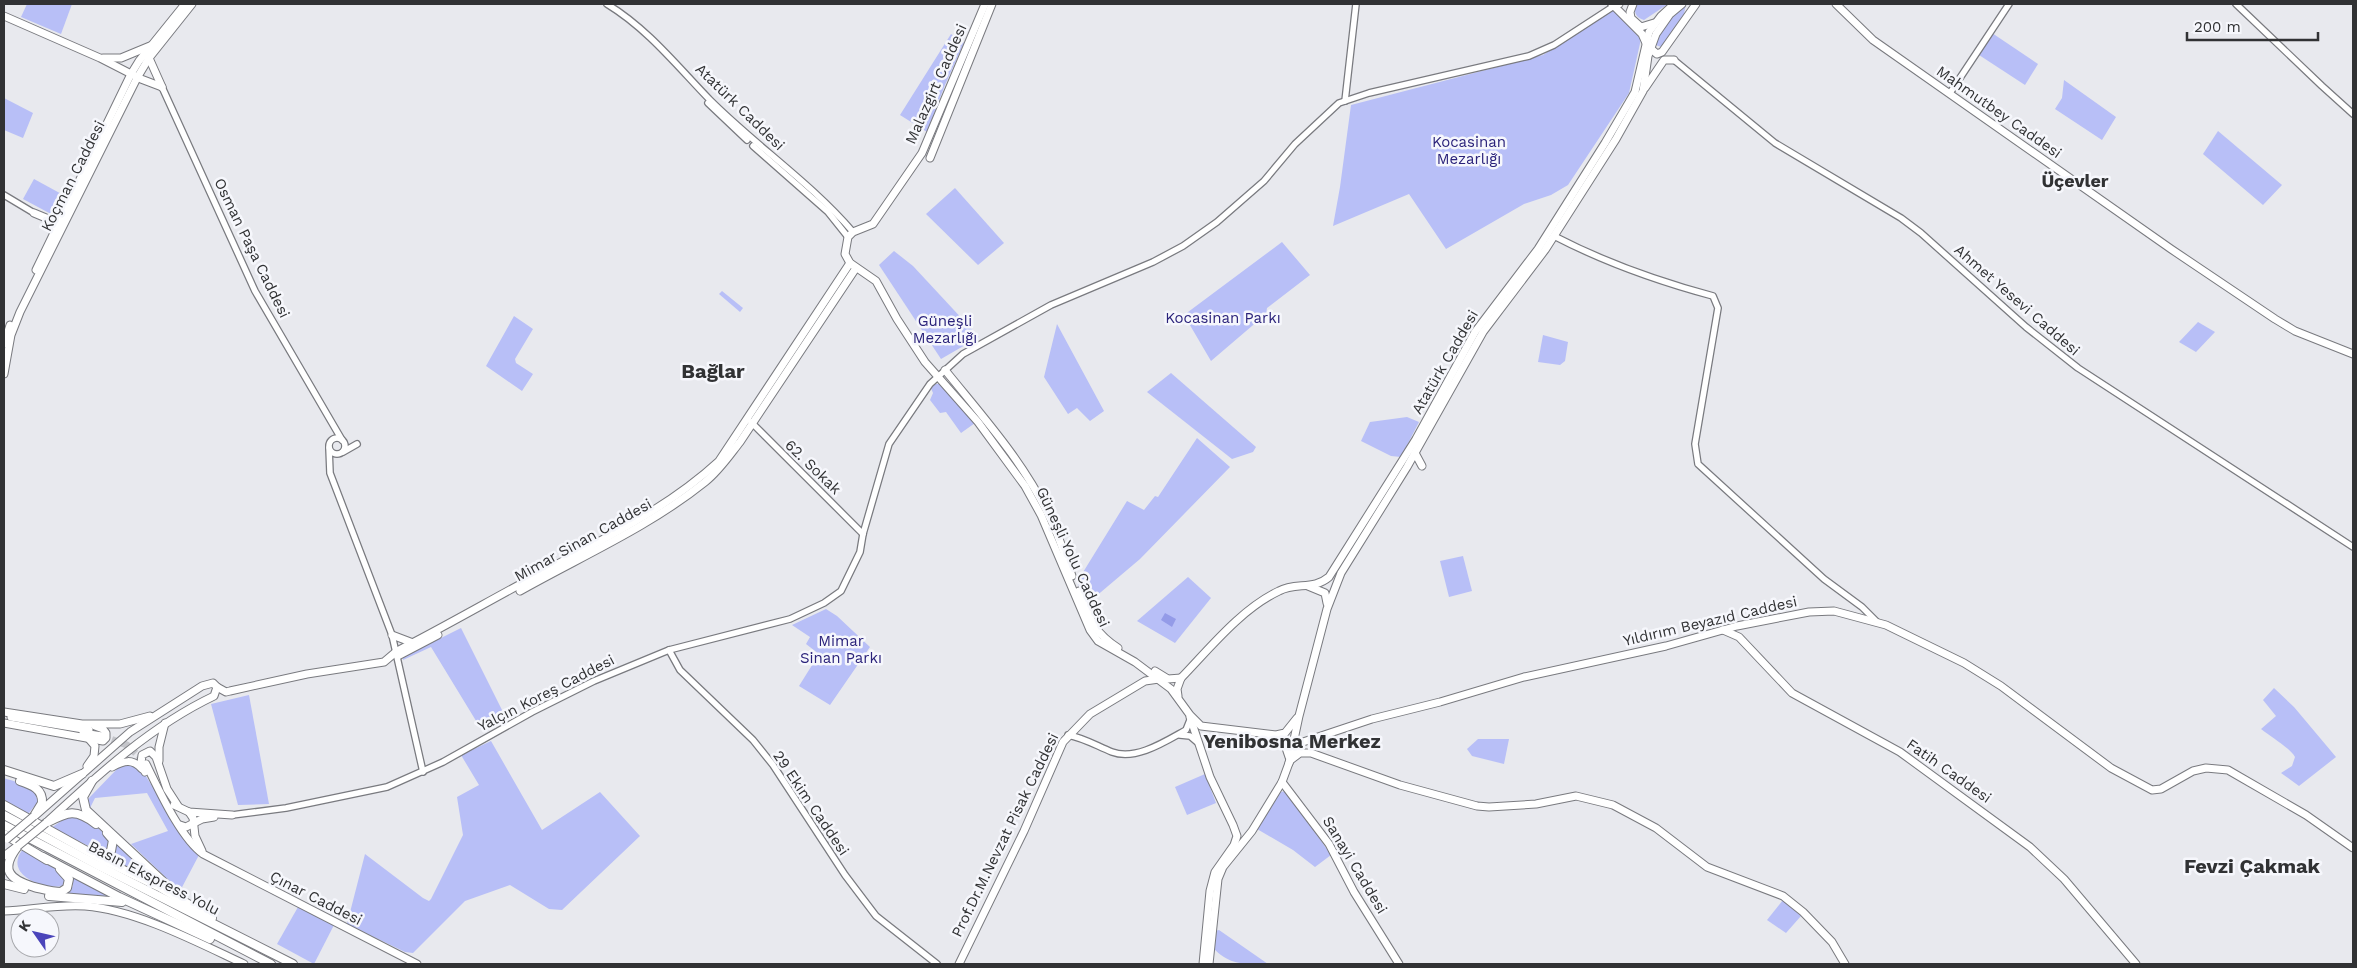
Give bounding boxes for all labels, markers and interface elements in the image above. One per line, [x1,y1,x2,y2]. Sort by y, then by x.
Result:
scale bar [2187,10,2318,42]
text: 200 m [2194,18,2241,36]
street label: Malazgirt Caddesi [901,21,971,147]
street label: Atatürk Caddesi [692,60,788,154]
street label: Mahmutbey Caddesi [1933,62,2065,162]
street label: Koçman Caddesi [37,118,109,234]
park label: Kocasinan Mezarlığı [1432,133,1506,168]
district label: Üçevler [2041,170,2109,191]
street label: Osman Paşa Caddesi [210,175,294,321]
street label: Ahmet Yesevi Caddesi [1951,241,2083,359]
street label: Atatürk Caddesi [1408,307,1482,417]
park label: Kocasinan Parkı [1165,309,1281,327]
park label: Güneşli Mezarlığı [913,312,977,347]
district label: Bağlar [681,359,745,383]
street label: 62. Sokak [781,436,845,498]
street label: Güneşli Yolu Caddesi [1033,484,1113,630]
street label: Mimar Sinan Caddesi [511,495,655,585]
street label: Yıldırım Beyazıd Caddesi [1621,592,1799,650]
park label: Mimar Sinan Parkı [800,632,882,667]
street label: Yalçın Koreş Caddesi [475,651,617,735]
district label: Yenibosna Merkez [1203,729,1381,753]
street label: Prof.Dr.M.Nevzat Pisak Caddesi [948,730,1062,940]
street label: Fatih Caddesi [1903,735,1995,807]
street label: 29 Ekim Caddesi [769,747,853,859]
street label: Sanayi Caddesi [1319,813,1391,917]
street label: Basın Ekspress Yolu [85,837,223,919]
district label: Fevzi Çakmak [2184,854,2321,878]
street label: Çınar Caddesi [267,867,365,929]
north arrow [10,908,60,958]
text: K [15,917,34,934]

